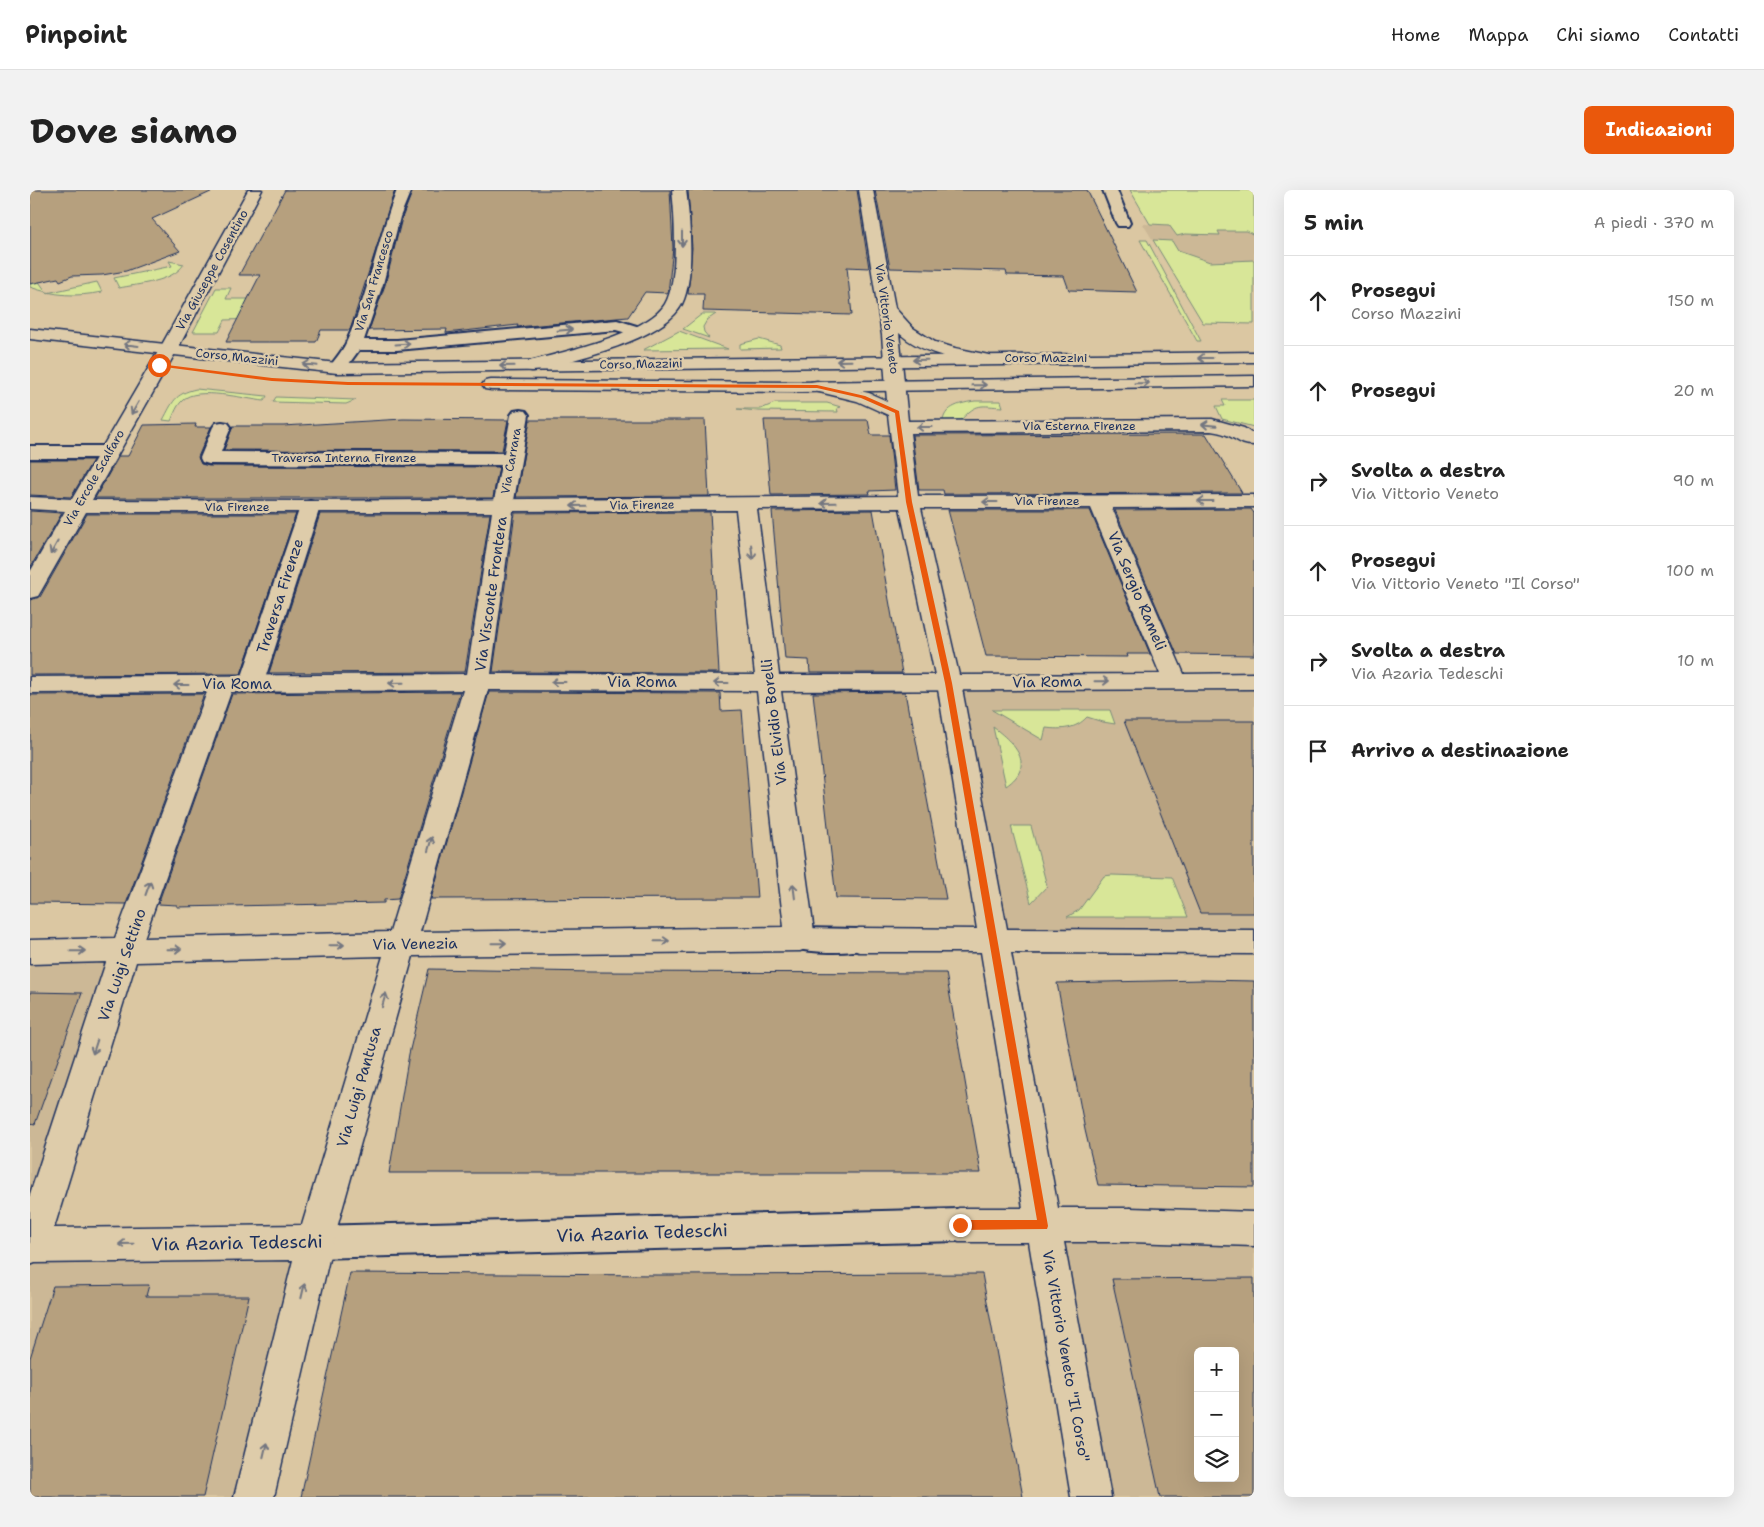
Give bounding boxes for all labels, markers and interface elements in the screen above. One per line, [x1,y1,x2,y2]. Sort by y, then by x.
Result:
text: Pinpoint [25,19,127,51]
text: Home [1391,23,1440,47]
text: Mappa [1468,23,1528,47]
text: Chi siamo [1556,23,1640,47]
text: Contatti [1668,23,1739,47]
button: Indicazioni [1584,106,1734,154]
text: Dove siamo [30,107,238,154]
street label: Via Giuseppe Cosentino [172,207,252,333]
text: 5 min [1304,209,1364,237]
text: A piedi · 370 m [1594,212,1714,233]
street label: Via San Francesco [351,228,397,334]
one-way arrow [677,230,687,246]
street label: Via Vittorio Veneto [871,263,903,375]
text: Prosegui [1351,278,1436,303]
icon: ahead [1304,287,1332,315]
text: 150 m [1667,290,1714,311]
text: Corso Mazzini [1351,303,1462,324]
one-way arrow [556,325,572,335]
one-way arrow [123,340,139,350]
one-way arrow [394,340,410,349]
street label: Corso Mazzini [195,345,279,369]
street label: Corso Mazzini [1005,350,1087,366]
one-way arrow [1198,353,1214,362]
route start [148,354,171,377]
street label: Corso Mazzini [599,355,683,373]
one-way arrow [913,355,929,365]
one-way arrow [837,356,853,366]
one-way arrow [302,360,318,370]
one-way arrow [499,361,516,371]
icon: ahead [1304,377,1332,405]
one-way arrow [1134,378,1150,388]
text: Prosegui [1351,378,1436,403]
one-way arrow [971,380,987,389]
text: 20 m [1673,380,1714,401]
one-way arrow [129,400,139,414]
street label: Via Esterna Firenze [1022,418,1136,434]
one-way arrow [1201,421,1217,430]
one-way arrow [916,422,932,432]
street label: Via Carrara [497,426,525,495]
street label: Via Ercole Scalfaro [60,427,128,529]
street label: Traversa Interna Firenze [272,450,417,466]
text: Svolta a destra [1351,458,1505,483]
icon: right [1304,467,1332,495]
text: 90 m [1673,470,1714,491]
text: Via Vittorio Veneto [1351,483,1499,504]
street label: Via Firenze [1014,493,1080,509]
street label: Via Firenze [609,496,675,514]
one-way arrow [1198,496,1214,506]
one-way arrow [983,497,999,507]
one-way arrow [820,498,836,508]
street label: Via Firenze [204,499,270,515]
one-way arrow [570,501,586,511]
street label: Via Visconte Frontera [470,514,512,673]
street label: Via Sergio Rameli [1103,528,1171,654]
street label: Traversa Firenze [252,536,308,656]
one-way arrow [49,541,59,556]
one-way arrow [748,544,758,560]
text: Prosegui [1351,548,1436,573]
icon: ahead [1304,557,1332,585]
text: 100 m [1666,560,1714,581]
text: Via Vittorio Veneto "Il Corso" [1351,573,1580,594]
text: Svolta a destra [1351,638,1505,663]
icon: right [1304,647,1332,675]
text: 10 m [1677,650,1714,671]
street label: Via Elvidio Borelli [756,658,792,786]
text: Via Azaria Tedeschi [1351,663,1504,684]
street label: Via Roma [1012,671,1083,693]
street label: Via Roma [607,672,678,692]
street label: Via Roma [202,674,273,694]
one-way arrow [551,677,567,687]
one-way arrow [1094,677,1110,686]
one-way arrow [388,678,404,688]
one-way arrow [713,678,730,688]
one-way arrow [173,680,190,690]
icon: arrive [1304,737,1332,765]
text: Arrivo a destinazione [1351,738,1569,763]
one-way arrow [426,837,435,853]
one-way arrow [144,881,153,896]
one-way arrow [789,883,799,899]
street label: Via Luigi Settino [93,906,151,1024]
street label: Via Venezia [372,933,458,955]
one-way arrow [653,936,669,946]
one-way arrow [490,938,507,948]
one-way arrow [328,941,344,950]
one-way arrow [166,944,182,954]
one-way arrow [69,946,85,956]
one-way arrow [380,993,390,1009]
street label: Via Luigi Pantusa [332,1024,386,1150]
one-way arrow [89,1038,99,1054]
route end [949,1214,972,1237]
street label: Via Azaria Tedeschi [556,1218,728,1248]
street label: Via Azaria Tedeschi [151,1230,323,1256]
one-way arrow [118,1240,134,1249]
street label: Via Vittorio Veneto "Il Corso" [1038,1249,1094,1463]
one-way arrow [299,1284,308,1300]
map controls [1194,1347,1239,1482]
button: + [1194,1347,1239,1392]
button: − [1194,1392,1239,1437]
button: layers [1194,1437,1239,1482]
one-way arrow [261,1442,270,1458]

